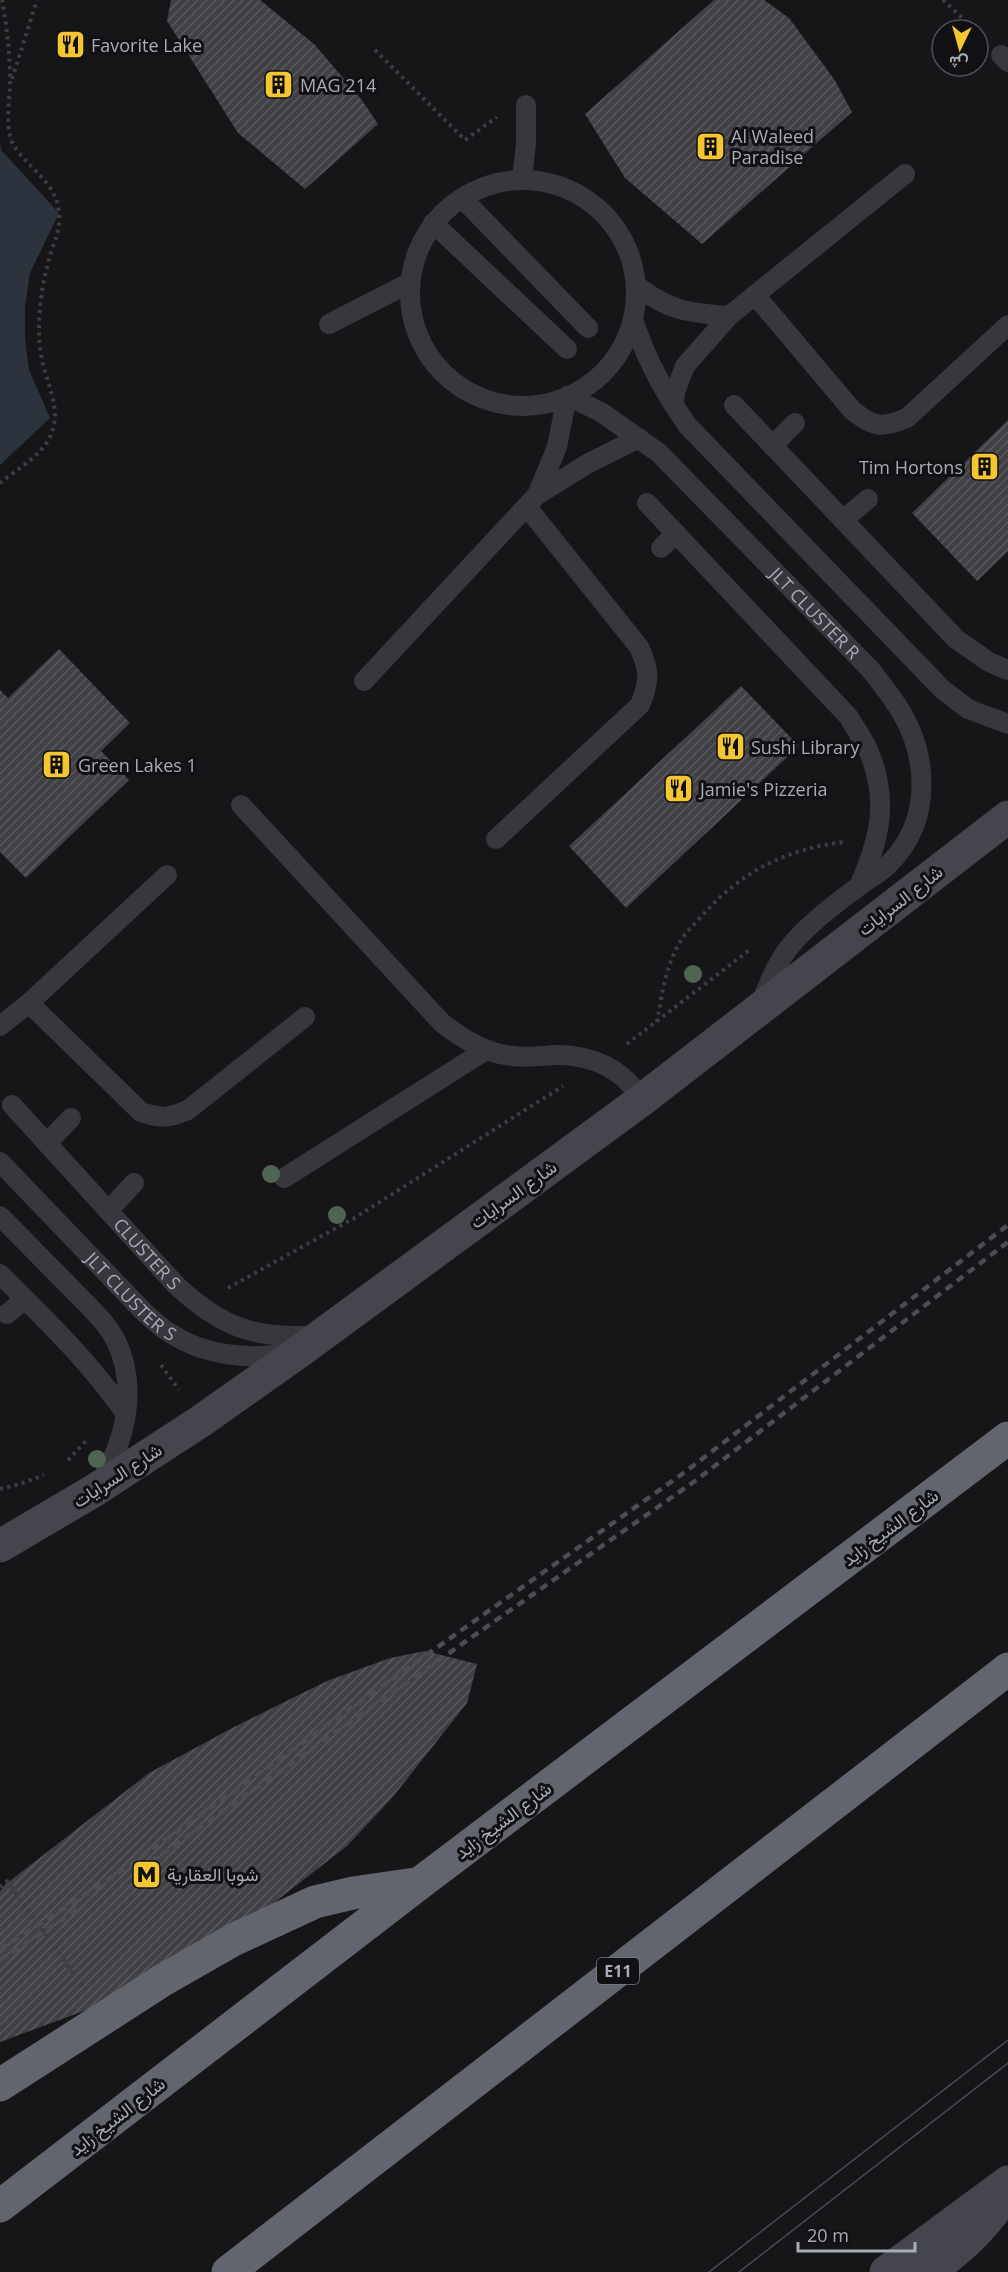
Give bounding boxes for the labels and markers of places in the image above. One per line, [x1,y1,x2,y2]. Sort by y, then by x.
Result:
restaurant icon: Favorite Lake [54,29,86,61]
place label: Favorite Lake [91,33,202,57]
building icon: MAG 214 [263,69,295,101]
place label: MAG 214 [300,73,376,97]
place label: Al Waleed Paradise [731,124,814,169]
building icon: Al Waleed Paradise [694,130,726,162]
building icon: Tim Hortons [968,451,1000,483]
place label: Tim Hortons [859,455,963,479]
restaurant icon: Sushi Library [714,731,746,763]
place label: Sushi Library [751,735,860,759]
building icon: Green Lakes 1 [41,749,73,781]
place label: Green Lakes 1 [78,753,197,777]
restaurant icon: Jamie's Pizzeria [663,773,695,805]
place label: Jamie's Pizzeria [698,777,828,801]
metro station icon: شوبا العقارية [130,1858,162,1890]
place label: شوبا العقارية [167,1862,258,1886]

